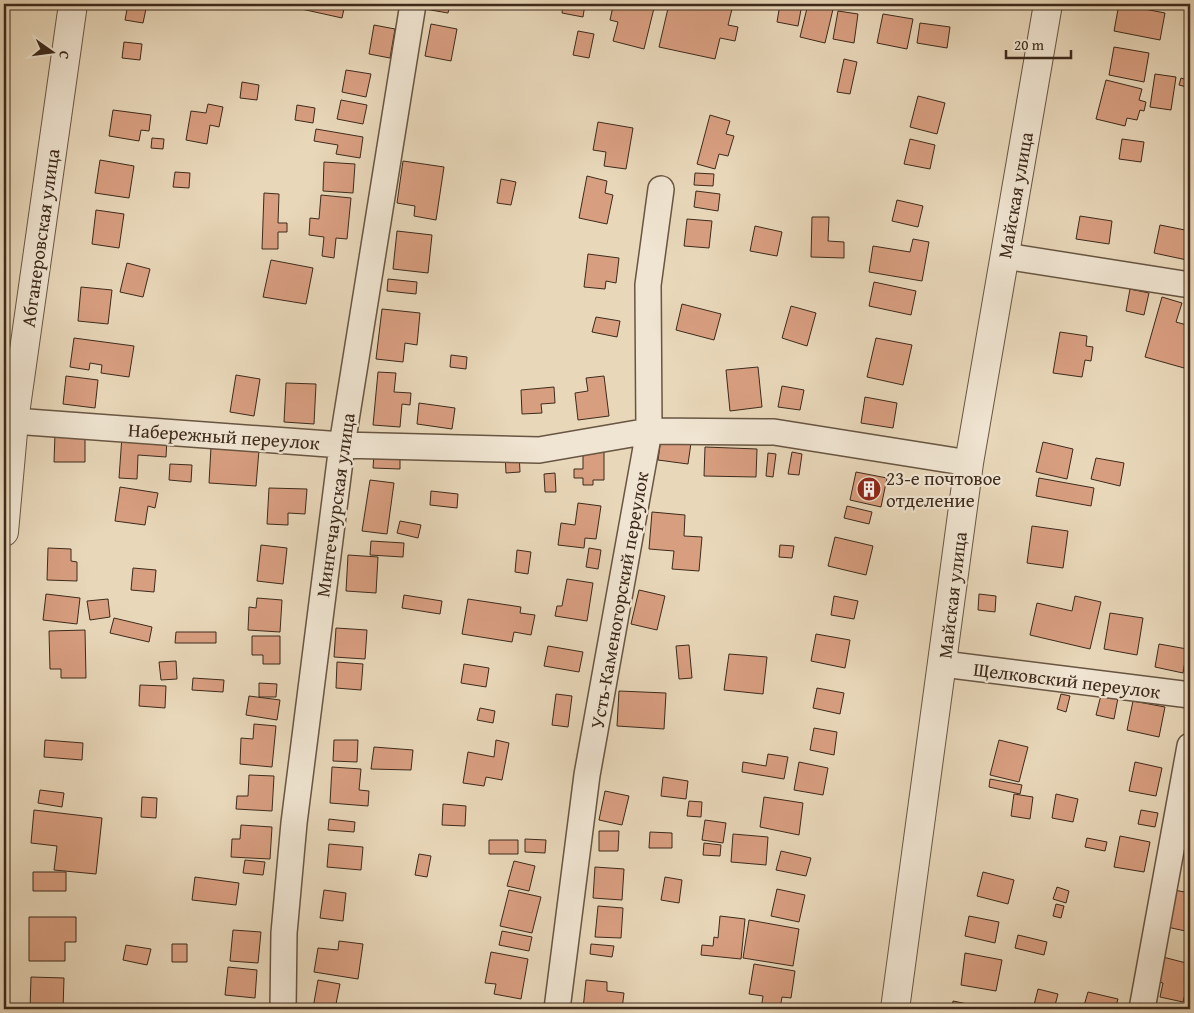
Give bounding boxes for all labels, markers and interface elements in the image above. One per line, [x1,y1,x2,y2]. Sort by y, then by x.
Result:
north arrow [28,28,78,78]
scale bar [1006,28,1072,60]
text: 20 m [1014,34,1045,55]
text: С [54,49,75,61]
street label: Майская улица [990,130,1040,260]
street label: Абганеровская улица [14,147,66,329]
street label: Мингечаурская улица [308,411,362,599]
street label: Набережный переулок [127,415,321,457]
place label: 23-е почтовое отделение [886,464,1001,514]
street label: Усть-Каменогорский переулок [583,469,655,731]
building icon: 23-е почтовое отделение [856,476,882,502]
street label: Майская улица [930,530,974,660]
street label: Щелковский переулок [972,655,1162,705]

